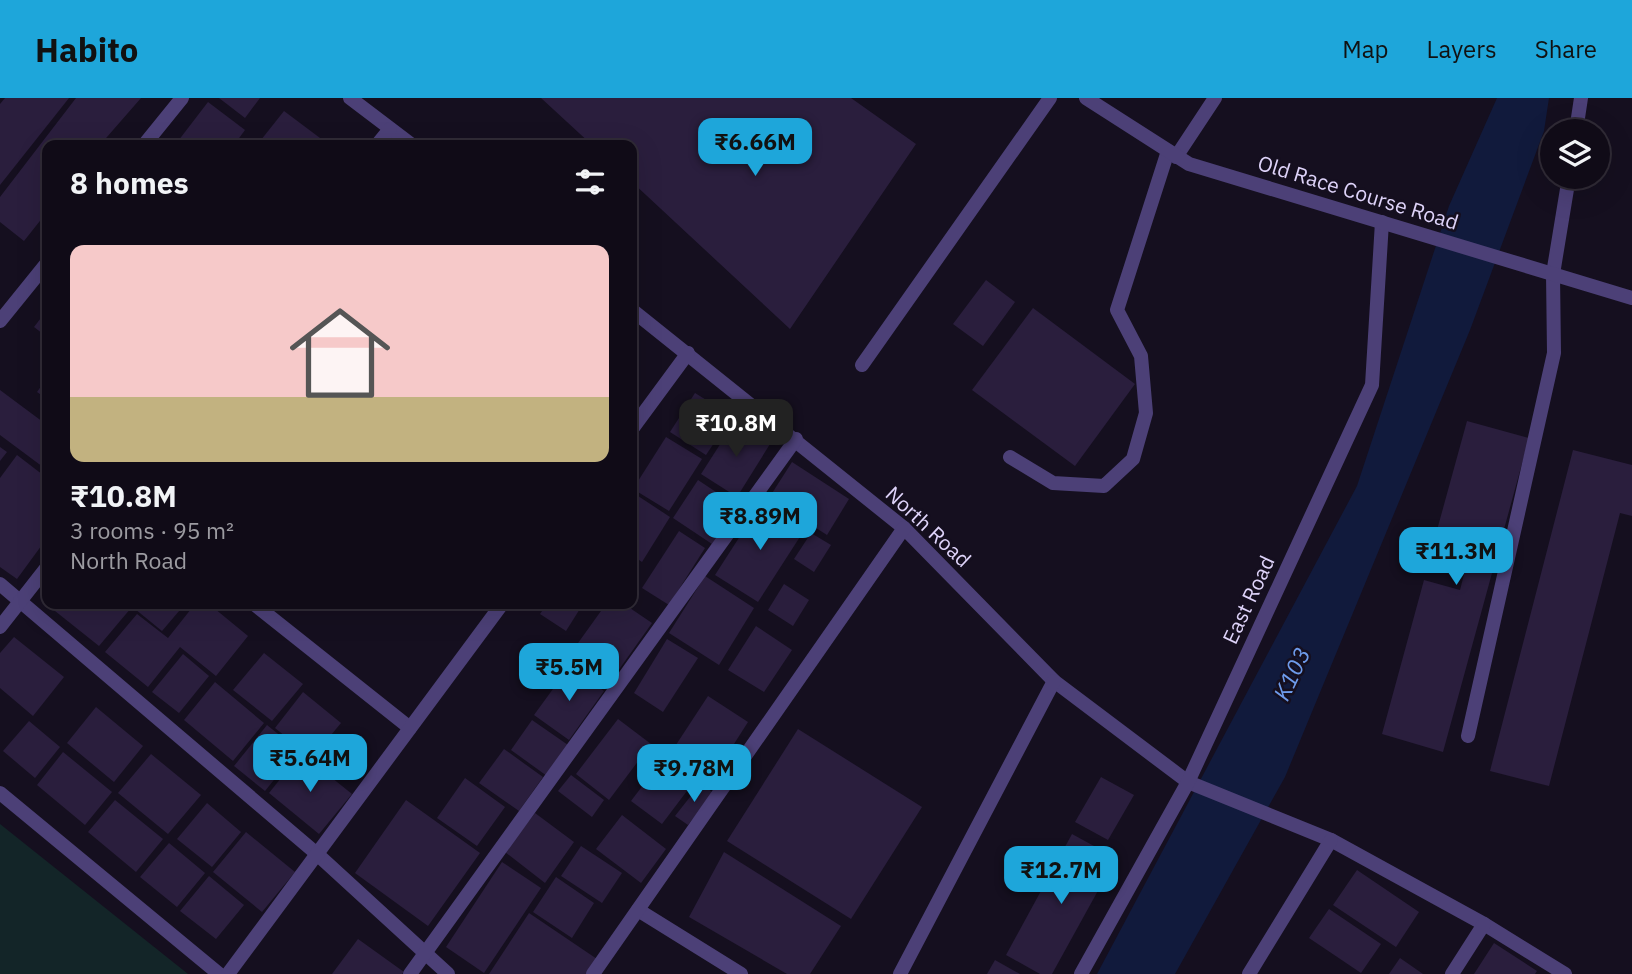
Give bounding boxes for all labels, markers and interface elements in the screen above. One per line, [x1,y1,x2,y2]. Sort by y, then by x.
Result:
text: Habito [35,28,138,71]
text: Map [1342,33,1389,65]
text: Layers [1427,33,1497,65]
text: Share [1535,33,1597,65]
pin: ₹6.66M [698,118,812,178]
map controls [1540,119,1610,189]
button: layers [1540,119,1610,189]
text: ₹6.66M [714,126,796,156]
street label: Old Race Course Road [1254,148,1462,236]
text: 8 homes [70,163,189,202]
icon: filters [571,163,609,201]
icon: home [277,290,403,416]
pin: ₹10.8M [679,400,793,459]
text: ₹10.8M [695,407,777,437]
text: ₹10.8M [70,476,177,515]
street label: North Road [880,480,977,573]
pin: ₹8.89M [703,492,817,552]
text: ₹8.89M [719,500,801,530]
text: 3 rooms · 95 m² [70,515,234,545]
pin: ₹11.3M [1399,528,1513,587]
text: ₹11.3M [1415,535,1497,565]
text: North Road [70,545,187,575]
street label: East Road [1216,551,1281,648]
water label: K103 [1266,642,1316,705]
pin: ₹5.5M [520,644,618,703]
text: ₹5.5M [535,651,603,681]
pin: ₹5.64M [253,734,367,794]
text: ₹5.64M [269,742,351,772]
pin: ₹9.78M [637,744,751,804]
text: ₹9.78M [653,752,735,782]
pin: ₹12.7M [1004,846,1118,906]
text: ₹12.7M [1020,854,1102,884]

